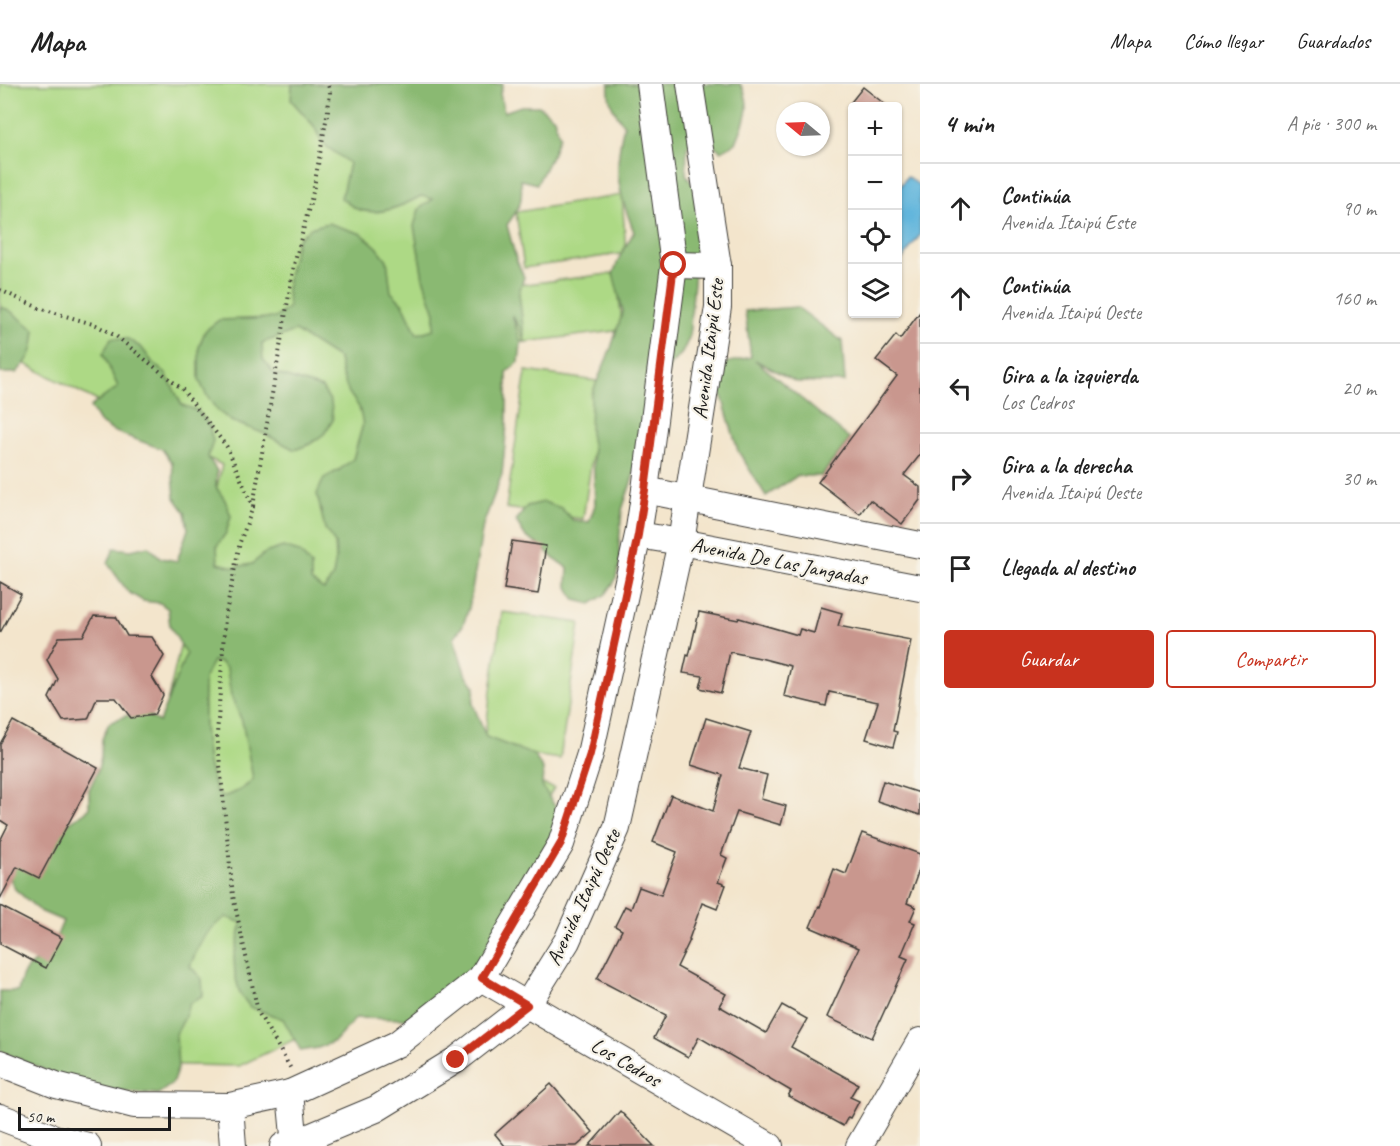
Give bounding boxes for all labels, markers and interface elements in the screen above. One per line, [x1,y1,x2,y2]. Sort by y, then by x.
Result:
text: Mapa [30,24,85,59]
text: Mapa [1110,28,1151,54]
text: Cómo llegar [1184,28,1263,54]
text: Guardados [1296,28,1370,54]
north arrow [776,102,830,156]
map controls [848,102,902,318]
button: + [848,102,902,156]
text: 4 min [944,107,994,140]
text: A pie · 300 m [1287,111,1376,136]
button: − [848,156,902,210]
text: Continúa [1001,182,1069,210]
icon: ahead [944,192,977,225]
text: 90 m [1342,196,1376,221]
button: locate [848,210,902,264]
text: Avenida Itaipú Este [1001,210,1135,235]
route start [660,251,686,277]
button: layers [848,264,902,318]
text: Continúa [1001,272,1069,300]
street label: Avenida Itaipú Este [687,275,730,421]
icon: ahead [944,282,977,315]
text: 160 m [1333,286,1376,311]
text: Avenida Itaipú Oeste [1001,300,1141,325]
text: Gira a la izquierda [1001,362,1138,390]
icon: left [944,372,977,405]
text: 20 m [1342,376,1376,401]
text: Los Cedros [1001,390,1073,415]
text: Gira a la derecha [1001,452,1132,480]
icon: right [944,462,977,495]
text: 30 m [1342,466,1376,491]
text: Avenida Itaipú Oeste [1001,480,1141,505]
street label: Avenida De Las Jangadas [689,531,871,591]
icon: arrive [944,552,977,585]
text: Llegada al destino [1001,554,1135,582]
button: Guardar [944,630,1154,688]
button: Compartir [1166,630,1376,688]
street label: Avenida Itaipú Oeste [540,824,626,969]
street label: Los Cedros [587,1032,667,1093]
route end [442,1046,468,1072]
scale bar [18,1104,171,1132]
text: 50 m [27,1107,54,1127]

